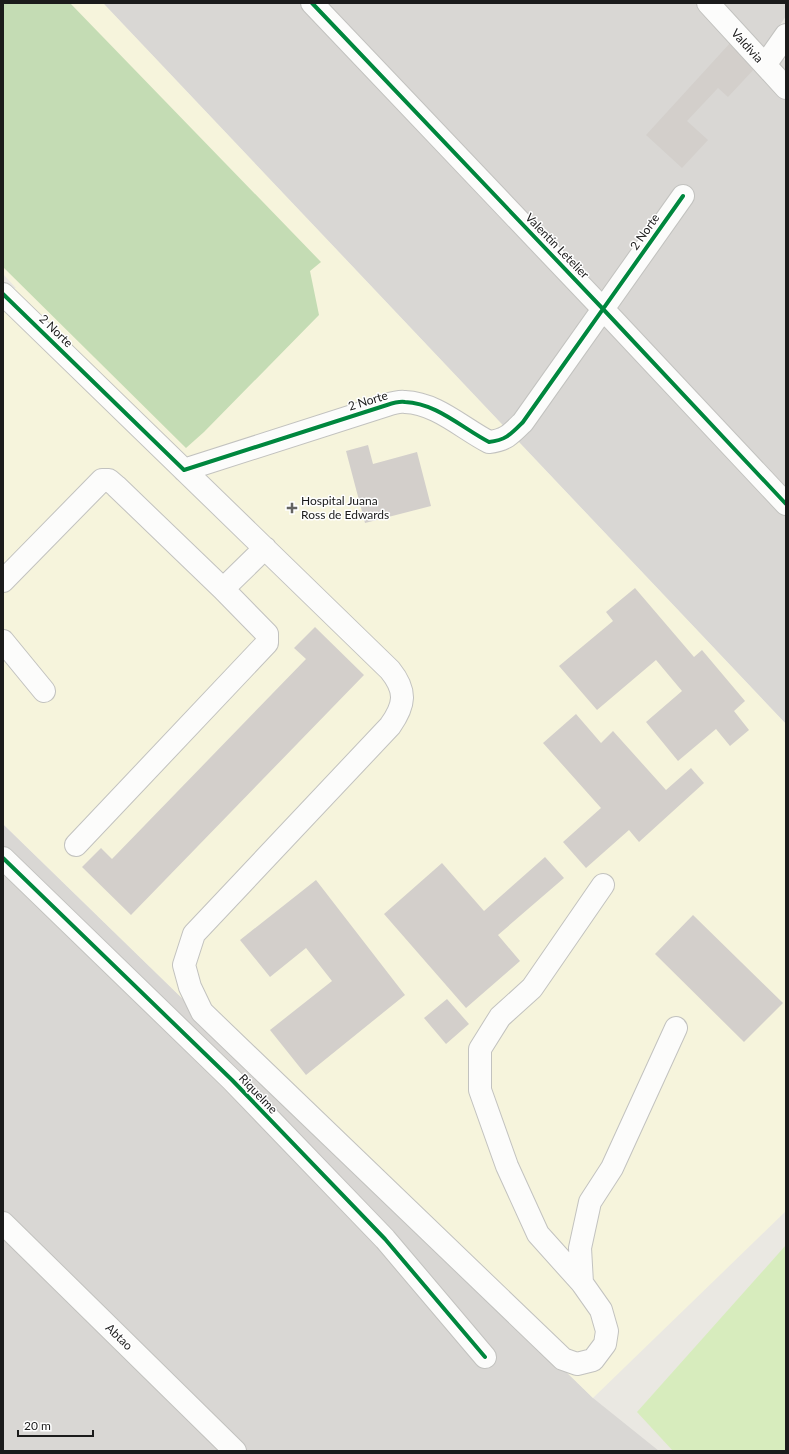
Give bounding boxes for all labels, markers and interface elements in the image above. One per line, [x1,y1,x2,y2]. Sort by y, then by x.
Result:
street label: Valdivia [728,26,767,66]
street label: Valentín Letelier [522,210,593,282]
street label: 2 Norte [627,211,662,253]
street label: 2 Norte [36,311,76,350]
street label: 2 Norte [346,387,390,414]
place label: Hospital Juana Ross de Edwards [301,493,389,522]
marker: Hospital Juana Ross de Edwards [286,502,298,514]
street label: Riquelme [236,1071,281,1117]
street label: Abtao [103,1320,136,1353]
scale bar [18,1412,93,1438]
text: 20 m [24,1418,51,1433]

